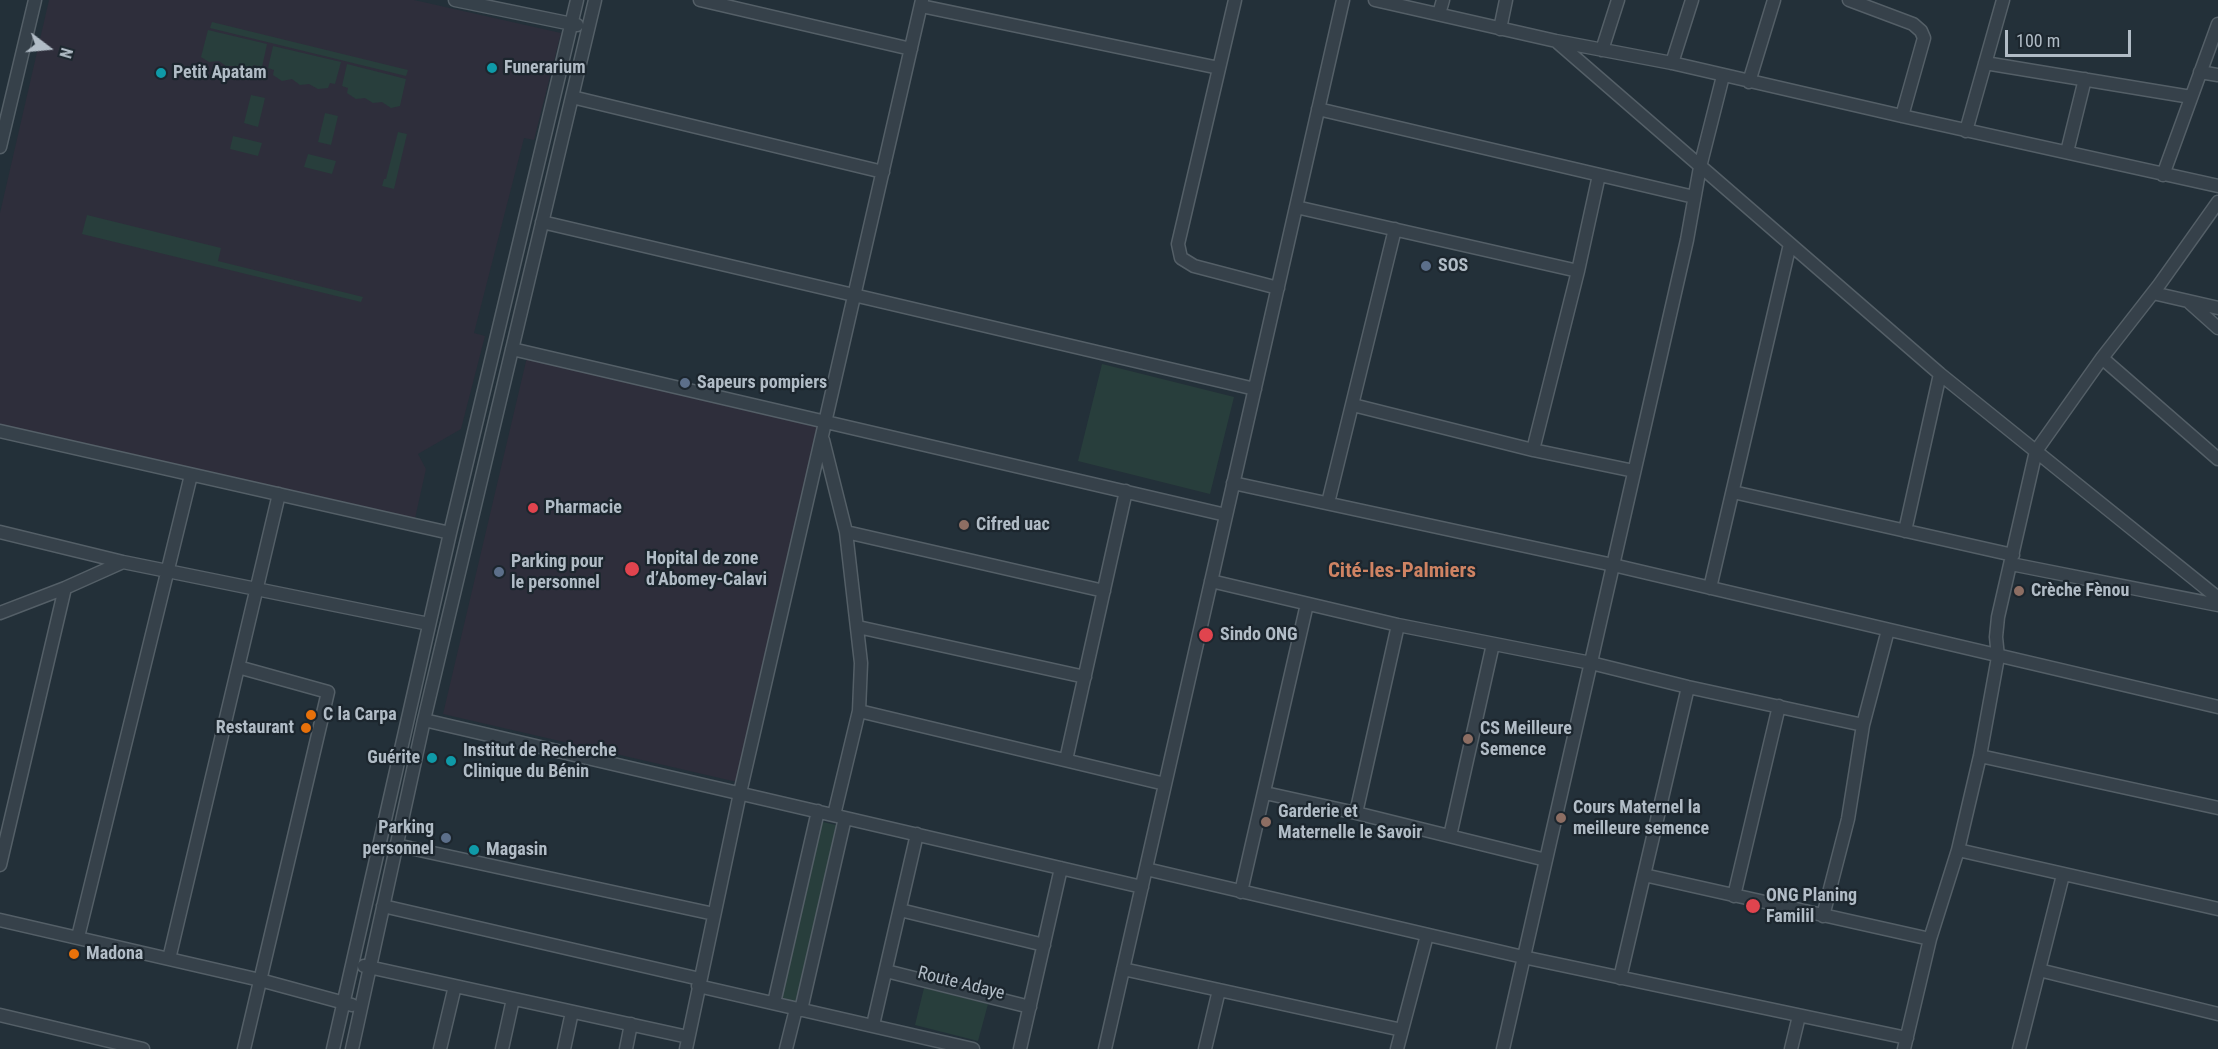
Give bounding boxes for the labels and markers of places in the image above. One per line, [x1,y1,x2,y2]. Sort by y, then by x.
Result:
place label: Funerarium [504,57,586,79]
marker: Funerarium [485,61,499,75]
place label: Petit Apatam [173,62,267,84]
marker: Petit Apatam [154,66,168,80]
place label: SOS [1438,255,1468,277]
marker: SOS [1419,259,1433,273]
place label: Sapeurs pompiers [697,372,827,394]
marker: Sapeurs pompiers [678,376,692,390]
place label: Pharmacie [545,497,622,519]
marker: Pharmacie [526,501,540,515]
place label: Cifred uac [976,514,1050,536]
marker: Cifred uac [957,518,971,532]
place label: Hopital de zone d’Abomey-Calavi [646,548,767,590]
place label: Parking pour le personnel [511,551,603,594]
marker: Hopital de zone d’Abomey-Calavi [623,560,641,578]
marker: Parking pour le personnel [492,565,506,579]
place label: Crèche Fènou [2031,580,2129,602]
marker: Crèche Fènou [2012,584,2026,598]
place label: Sindo ONG [1220,624,1298,646]
marker: Sindo ONG [1197,626,1215,644]
place label: C la Carpa [323,704,397,726]
marker: C la Carpa [304,708,318,722]
place label: Restaurant [216,717,294,739]
place label: CS Meilleure Semence [1480,718,1572,760]
marker: Restaurant [299,721,313,735]
marker: CS Meilleure Semence [1461,732,1475,746]
place label: Institut de Recherche Clinique du Bénin [463,740,617,783]
place label: Guérite [367,747,420,769]
marker: Guérite [425,751,439,765]
marker: Institut de Recherche Clinique du Bénin [444,754,458,768]
place label: Cours Maternel la meilleure semence [1573,797,1709,840]
place label: Garderie et Maternelle le Savoir [1278,801,1422,844]
marker: Cours Maternel la meilleure semence [1554,811,1568,825]
marker: Garderie et Maternelle le Savoir [1259,815,1273,829]
place label: Parking personnel [363,817,434,860]
marker: Parking personnel [439,831,453,845]
place label: Magasin [486,839,547,861]
marker: Magasin [467,843,481,857]
place label: ONG Planing Familil [1766,885,1857,928]
marker: ONG Planing Familil [1744,897,1762,915]
place label: Madona [86,943,143,965]
marker: Madona [67,947,81,961]

